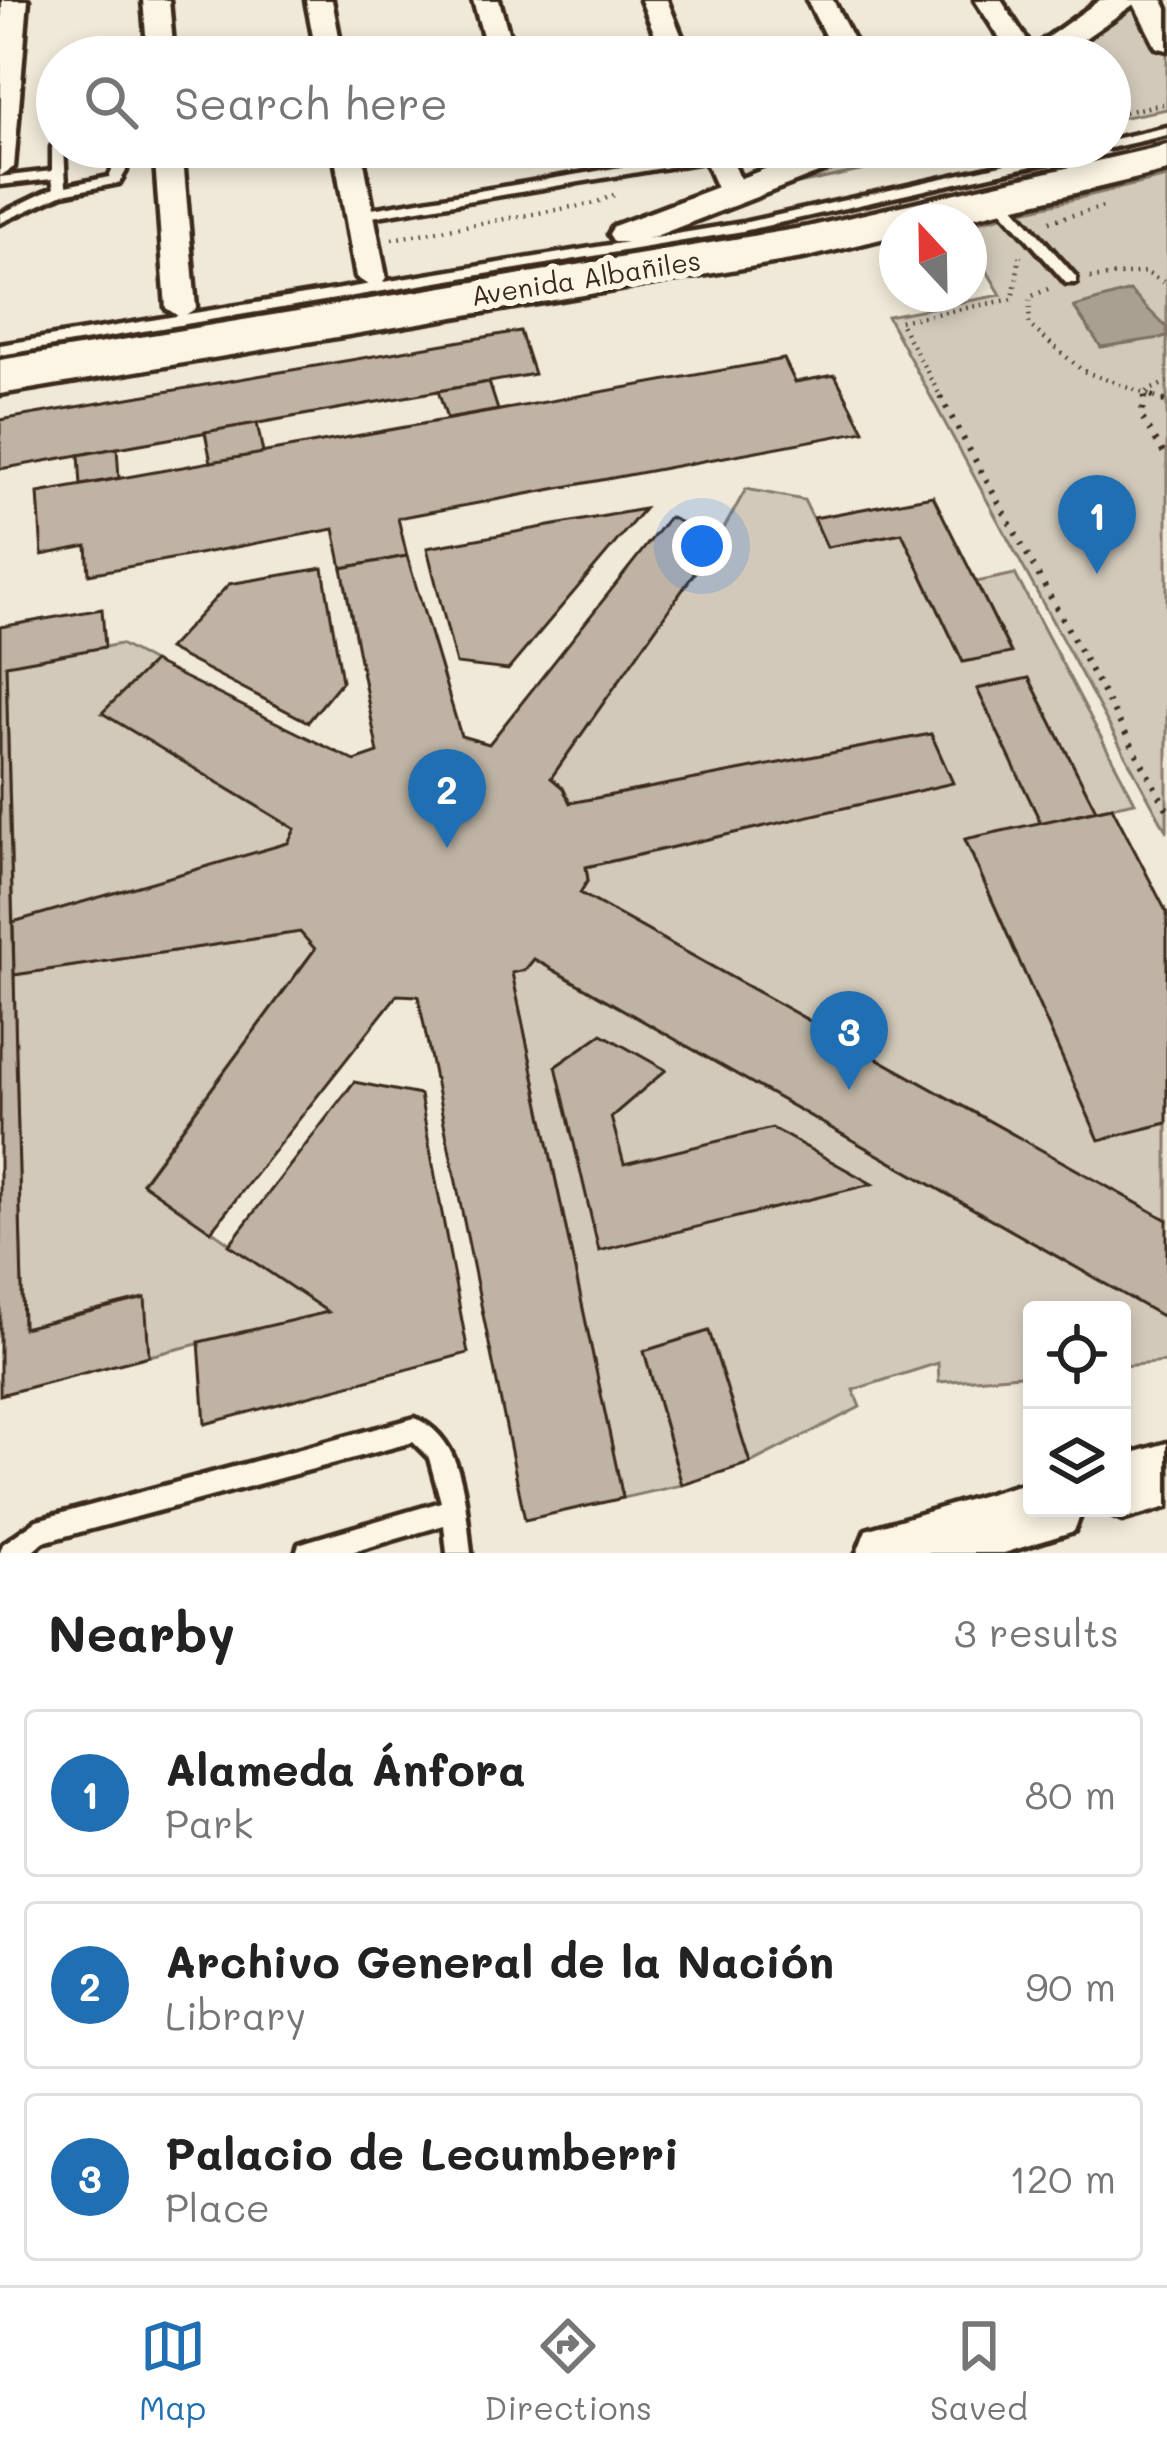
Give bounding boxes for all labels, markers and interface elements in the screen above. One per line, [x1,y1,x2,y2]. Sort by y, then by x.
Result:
search box [36,36,1131,168]
icon: search [78,69,144,135]
text: Search here [174,73,448,131]
north arrow [879,204,987,312]
street label: Avenida Albañiles [468,242,703,313]
pin: 1 [1058,475,1136,574]
your location [672,516,732,576]
pin: 2 [408,749,486,848]
pin: 3 [810,991,888,1090]
map controls [1023,1301,1131,1517]
button: locate [1023,1301,1131,1409]
button: layers [1023,1409,1131,1517]
text: Nearby [48,1598,235,1665]
text: 3 results [954,1606,1119,1657]
text: Alameda Ánfora [165,1739,526,1797]
text: 1 [81,1768,99,1819]
text: 80 m [1025,1768,1116,1819]
text: Park [165,1797,253,1848]
text: Archivo General de la Nación [165,1931,834,1989]
text: 2 [79,1960,101,2011]
text: 90 m [1025,1960,1116,2011]
text: Library [165,1989,306,2040]
text: Palacio de Lecumberri [165,2123,679,2181]
text: 3 [78,2152,102,2203]
text: 120 m [1009,2152,1116,2203]
text: Place [165,2181,270,2232]
tab: Map [139,2313,206,2428]
tab: Directions [484,2313,652,2428]
tab: Saved [930,2313,1028,2428]

